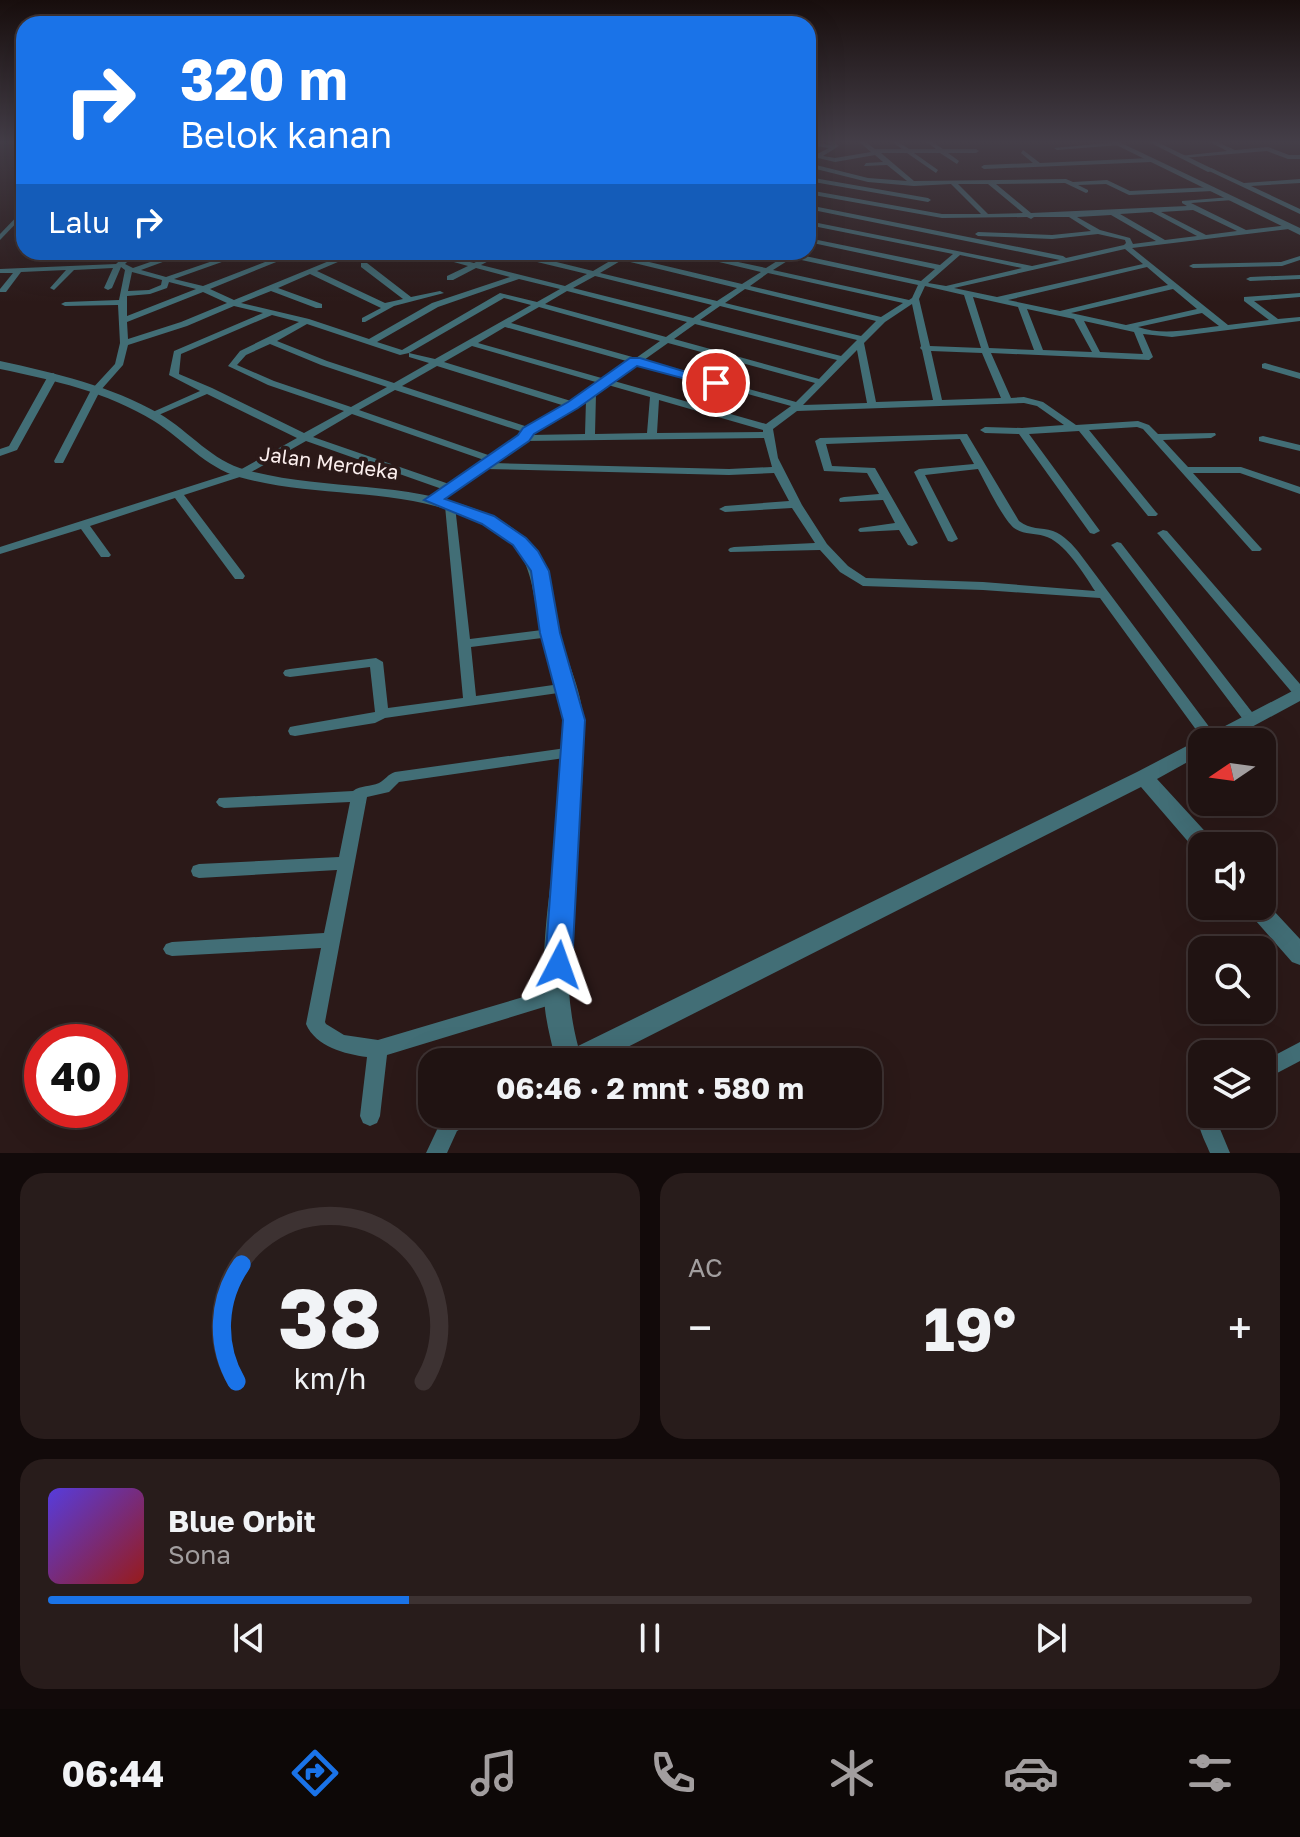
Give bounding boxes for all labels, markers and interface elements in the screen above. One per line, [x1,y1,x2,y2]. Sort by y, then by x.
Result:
text: 320 m [180,45,348,112]
icon: right [48,48,152,152]
text: Belok kanan [180,113,392,156]
icon: right [126,200,170,244]
text: Lalu [48,204,110,240]
pin [682,349,750,417]
icon: arrive [694,361,738,405]
street label: Jalan Merdeka [258,440,400,484]
north arrow [1188,728,1276,816]
map controls [1188,728,1276,1128]
button: sound [1188,832,1276,920]
position arrow [517,923,601,1007]
button: search [1188,936,1276,1024]
speed limit sign: 40 [24,1024,128,1128]
button: layers [1188,1040,1276,1128]
text: 06:46 · 2 mnt · 580 m [496,1070,804,1106]
text: AC [688,1252,723,1283]
text: 38 [278,1266,382,1366]
text: 19° [924,1292,1016,1364]
text: − [688,1301,712,1354]
text: + [1228,1301,1252,1354]
text: km/h [294,1361,366,1395]
text: Blue Orbit [168,1503,316,1539]
text: Sona [168,1539,231,1570]
icon: previous [227,1616,271,1660]
icon: pause [628,1616,672,1660]
icon: next [1029,1616,1073,1660]
icon: directions [287,1745,343,1801]
icon: music [466,1745,522,1801]
icon: phone [645,1745,701,1801]
icon: climate [824,1745,880,1801]
icon: car [1003,1745,1059,1801]
icon: filters [1182,1745,1238,1801]
text: 06:44 [62,1752,164,1795]

